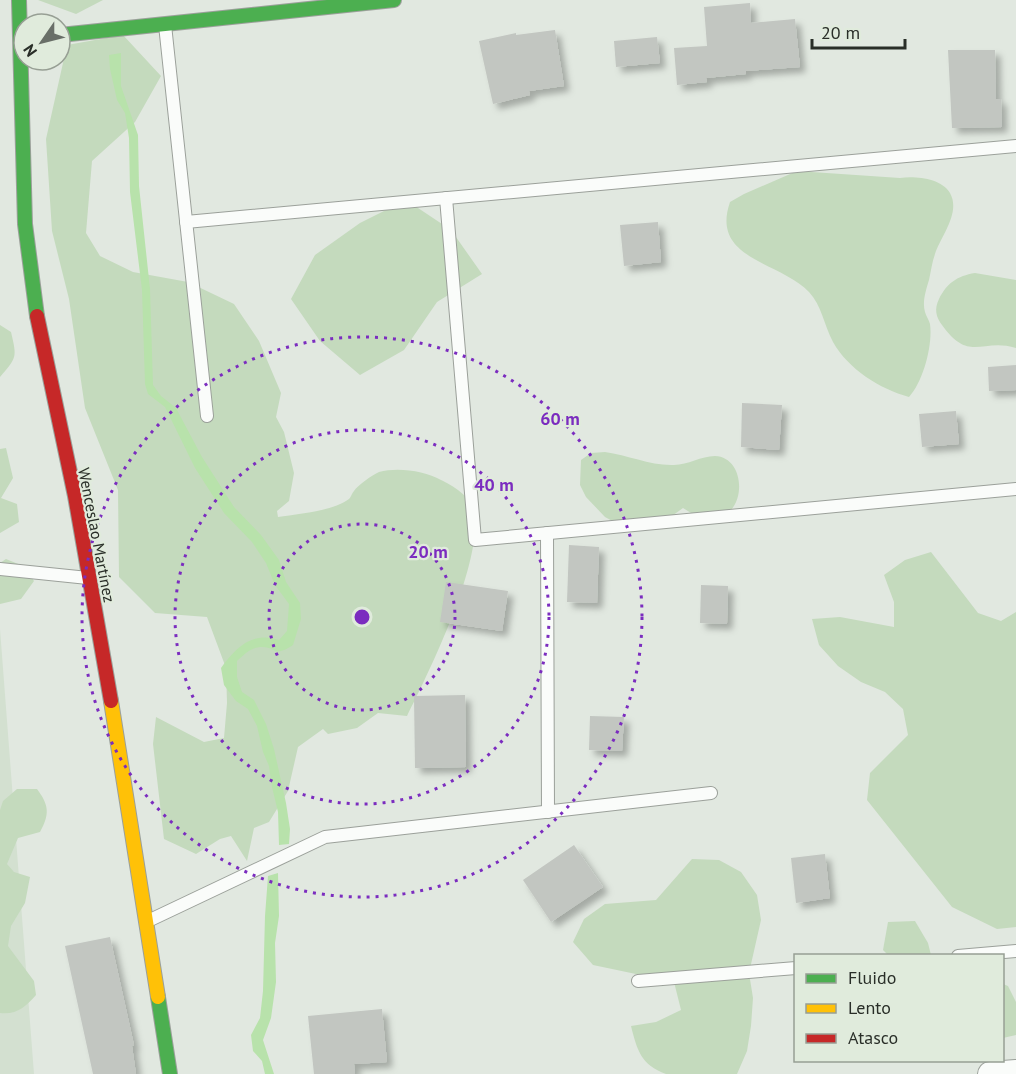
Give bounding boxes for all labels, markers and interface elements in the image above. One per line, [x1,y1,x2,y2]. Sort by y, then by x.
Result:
north arrow [12,12,72,72]
scale bar [812,12,905,50]
text: 20 m [821,21,860,44]
text: N [19,41,41,61]
text: 60 m [540,407,580,430]
street label: Wenceslao Martínez [74,466,120,604]
text: 40 m [474,473,514,496]
text: 20 m [408,540,448,563]
centre of rings [352,607,372,627]
legend [794,954,1004,1062]
text: Fluido [848,966,896,989]
text: Lento [848,996,891,1019]
text: Atasco [848,1026,898,1049]

